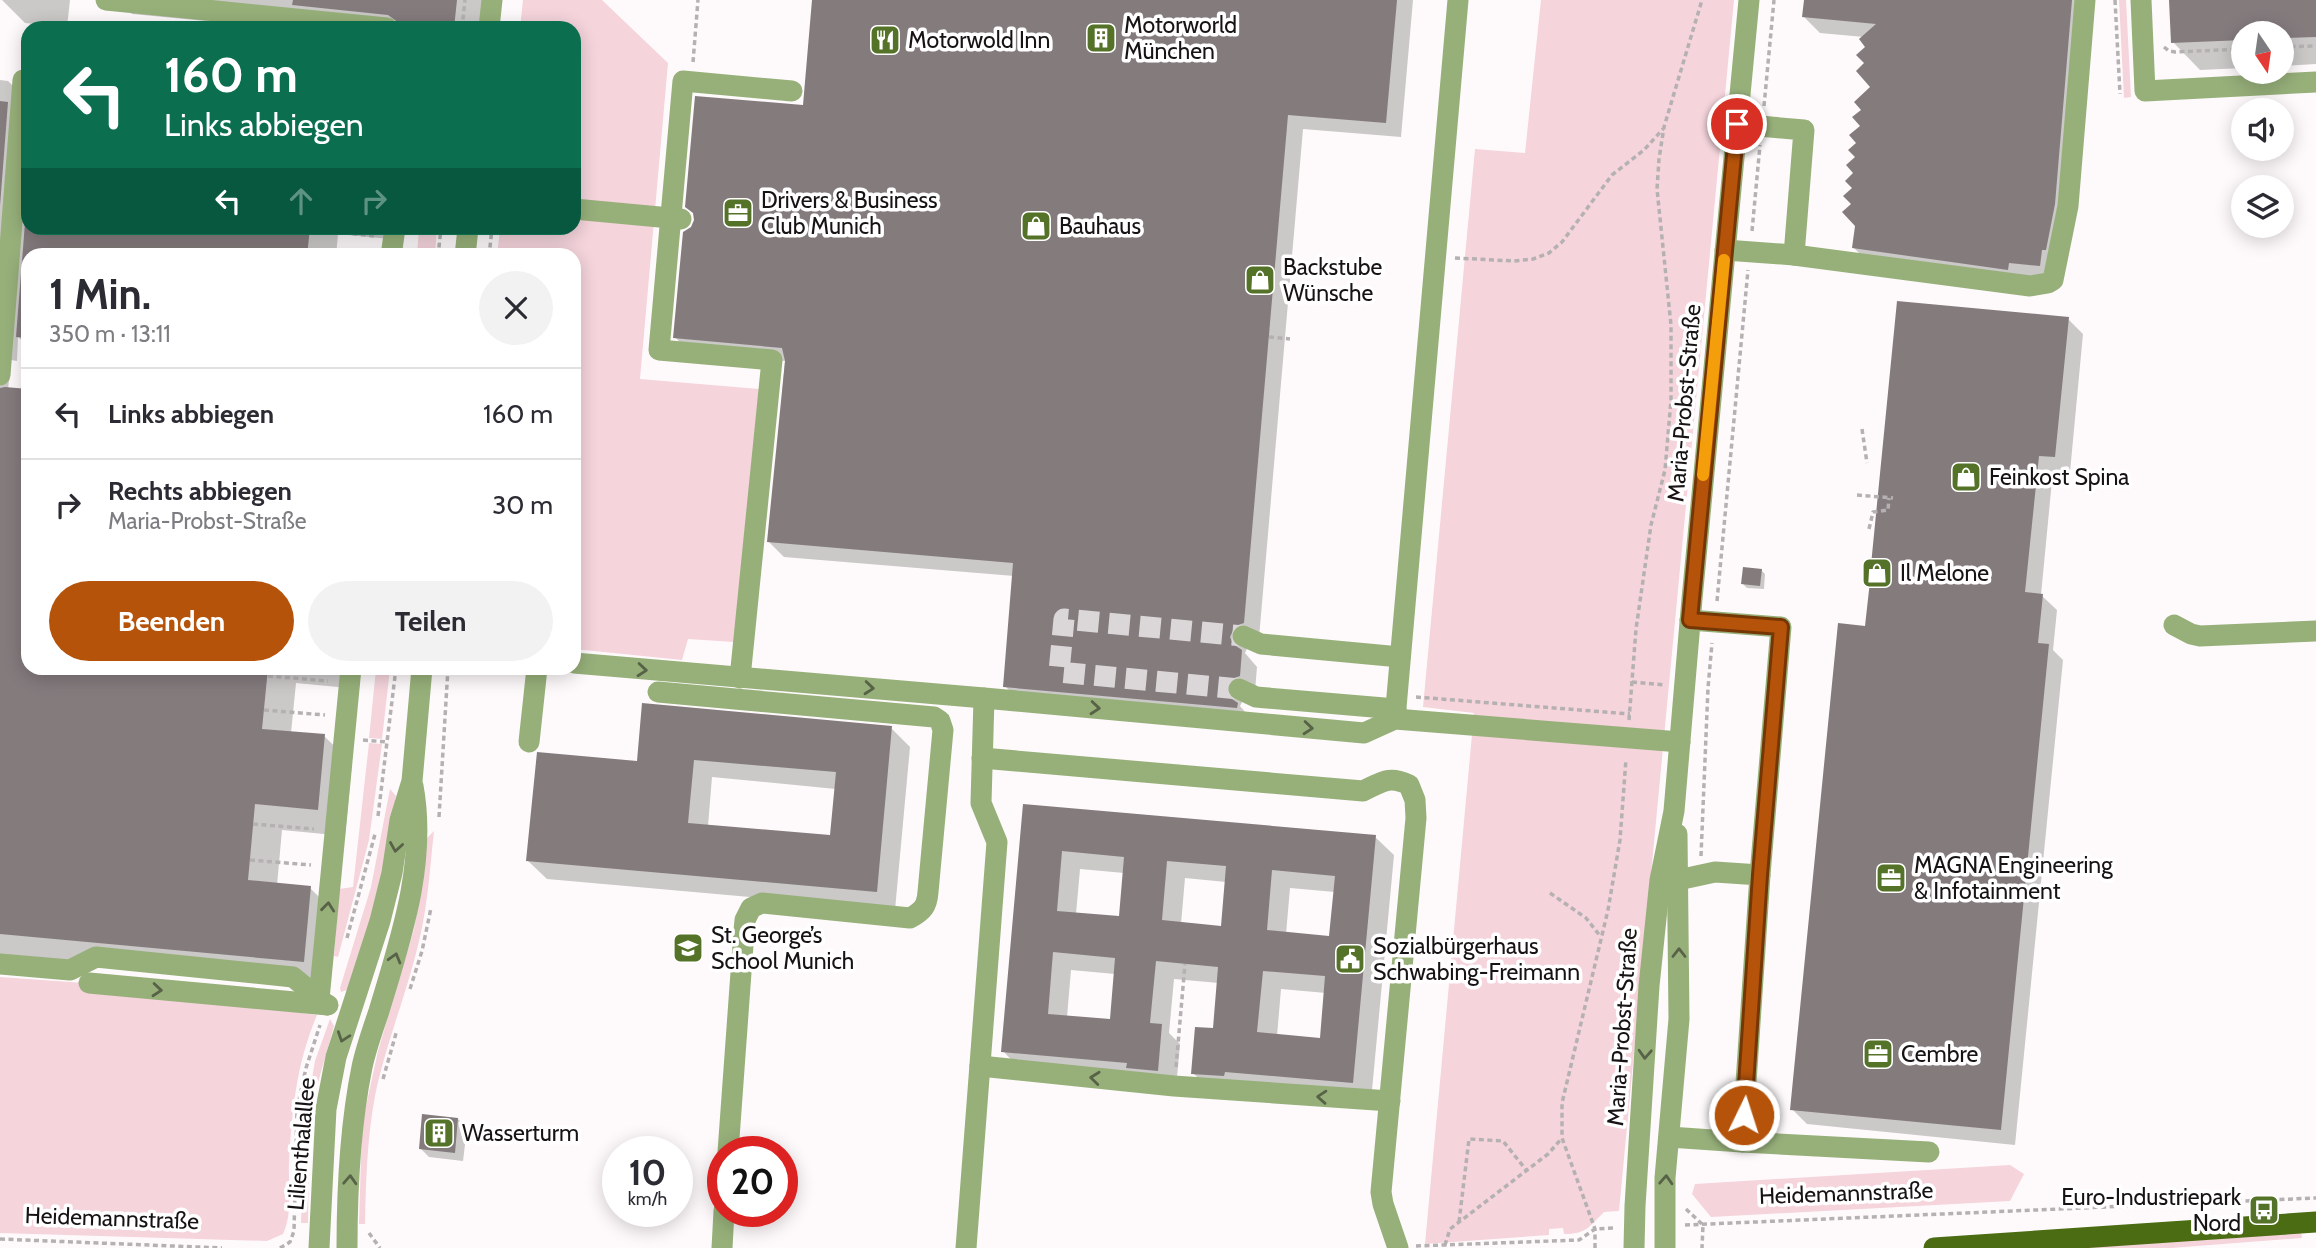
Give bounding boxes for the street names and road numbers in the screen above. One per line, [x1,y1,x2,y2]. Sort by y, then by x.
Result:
street label: Maria-Probst-Straße [1661,303,1707,503]
street label: Maria-Probst-Straße [1601,927,1643,1127]
street label: Lilienthalallee [281,1076,321,1212]
street label: Heidemannstraße [1758,1176,1934,1210]
street label: Heidemannstraße [24,1201,200,1235]

